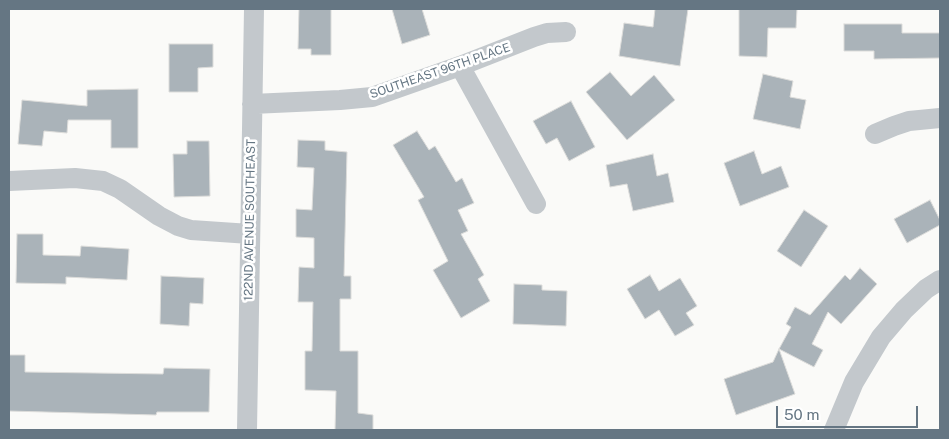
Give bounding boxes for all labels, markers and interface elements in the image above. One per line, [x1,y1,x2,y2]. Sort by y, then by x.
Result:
street label: SOUTHEAST 96TH PLACE [368,40,512,102]
street label: 122ND AVENUE SOUTHEAST [241,139,259,301]
scale bar [779,396,922,428]
text: 50 m [784,406,819,423]

